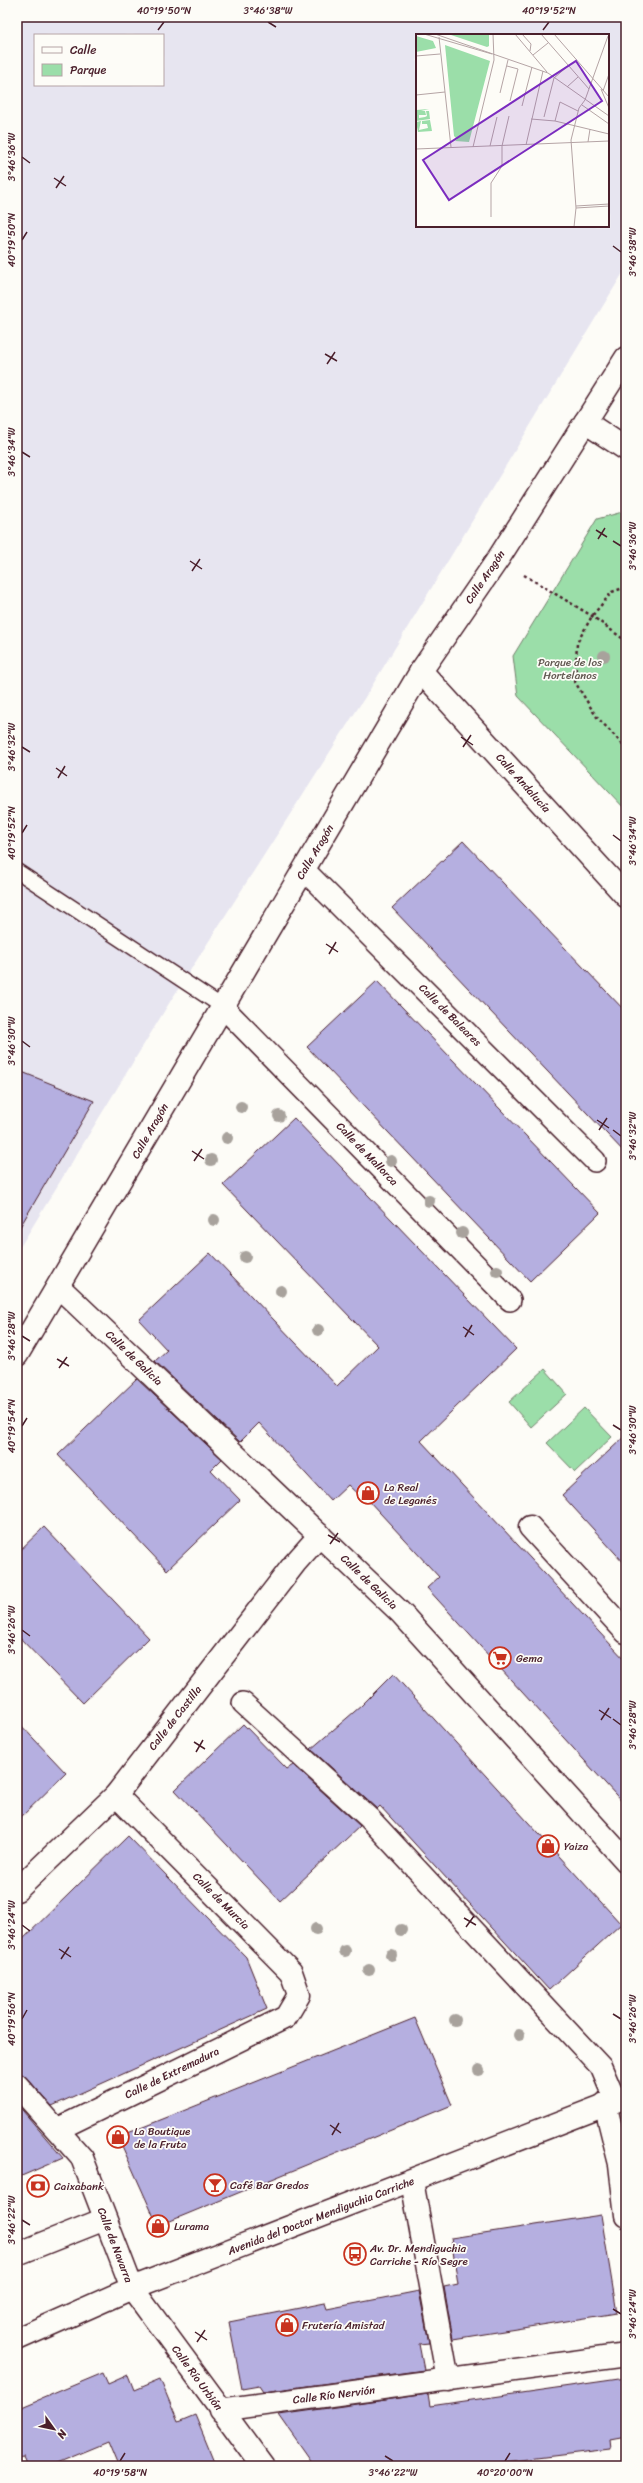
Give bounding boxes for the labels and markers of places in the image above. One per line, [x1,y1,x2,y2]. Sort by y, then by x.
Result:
place label: La Real de Leganés [384,1478,438,1510]
shop icon: La Real de Leganés [355,1480,381,1506]
supermarket icon: Gema [487,1645,513,1671]
place label: Gema [516,1649,543,1668]
shop icon: Yaiza [535,1833,561,1859]
place label: Yaiza [564,1837,589,1856]
place label: La Boutique de la Fruta [134,2122,191,2154]
shop icon: La Boutique de la Fruta [105,2124,131,2150]
bar icon: Café Bar Gredos [202,2172,228,2198]
bank icon: Caixabank [25,2173,51,2199]
place label: Café Bar Gredos [230,2176,310,2195]
place label: Caixabank [54,2177,104,2196]
shop icon: Lurama [145,2213,171,2239]
place label: Lurama [174,2217,209,2236]
place label: Av. Dr. Mendiguchia Carriche - Río Segre [369,2239,469,2271]
bus stop icon: Av. Dr. Mendiguchia Carriche - Río Segre [342,2241,368,2267]
shop icon: Frutería Amistad [274,2312,300,2338]
place label: Frutería Amistad [302,2316,386,2335]

